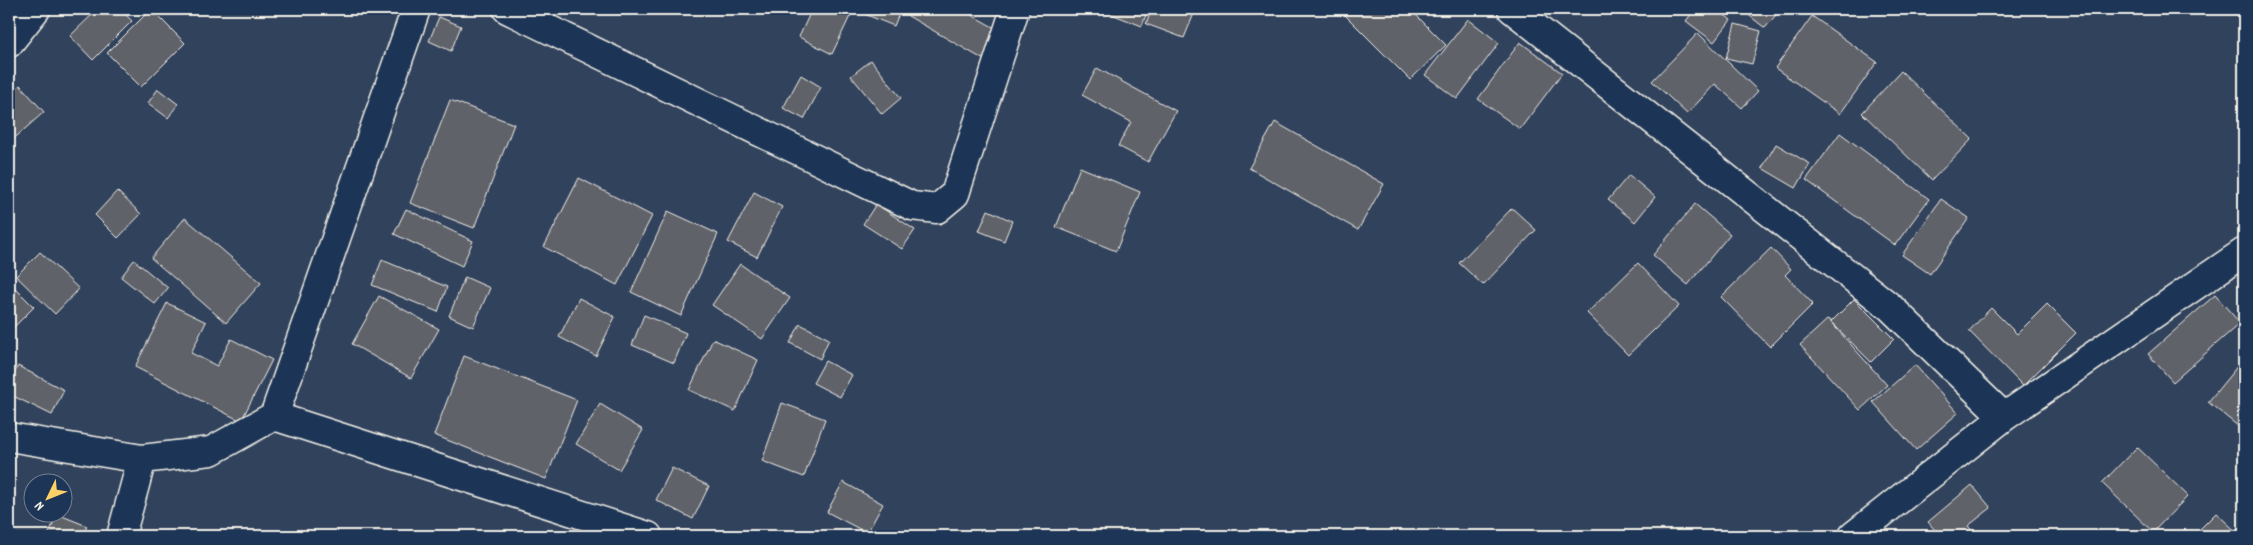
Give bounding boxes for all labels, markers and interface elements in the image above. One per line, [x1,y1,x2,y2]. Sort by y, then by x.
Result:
north arrow [22,472,72,522]
text: N [30,496,50,515]

